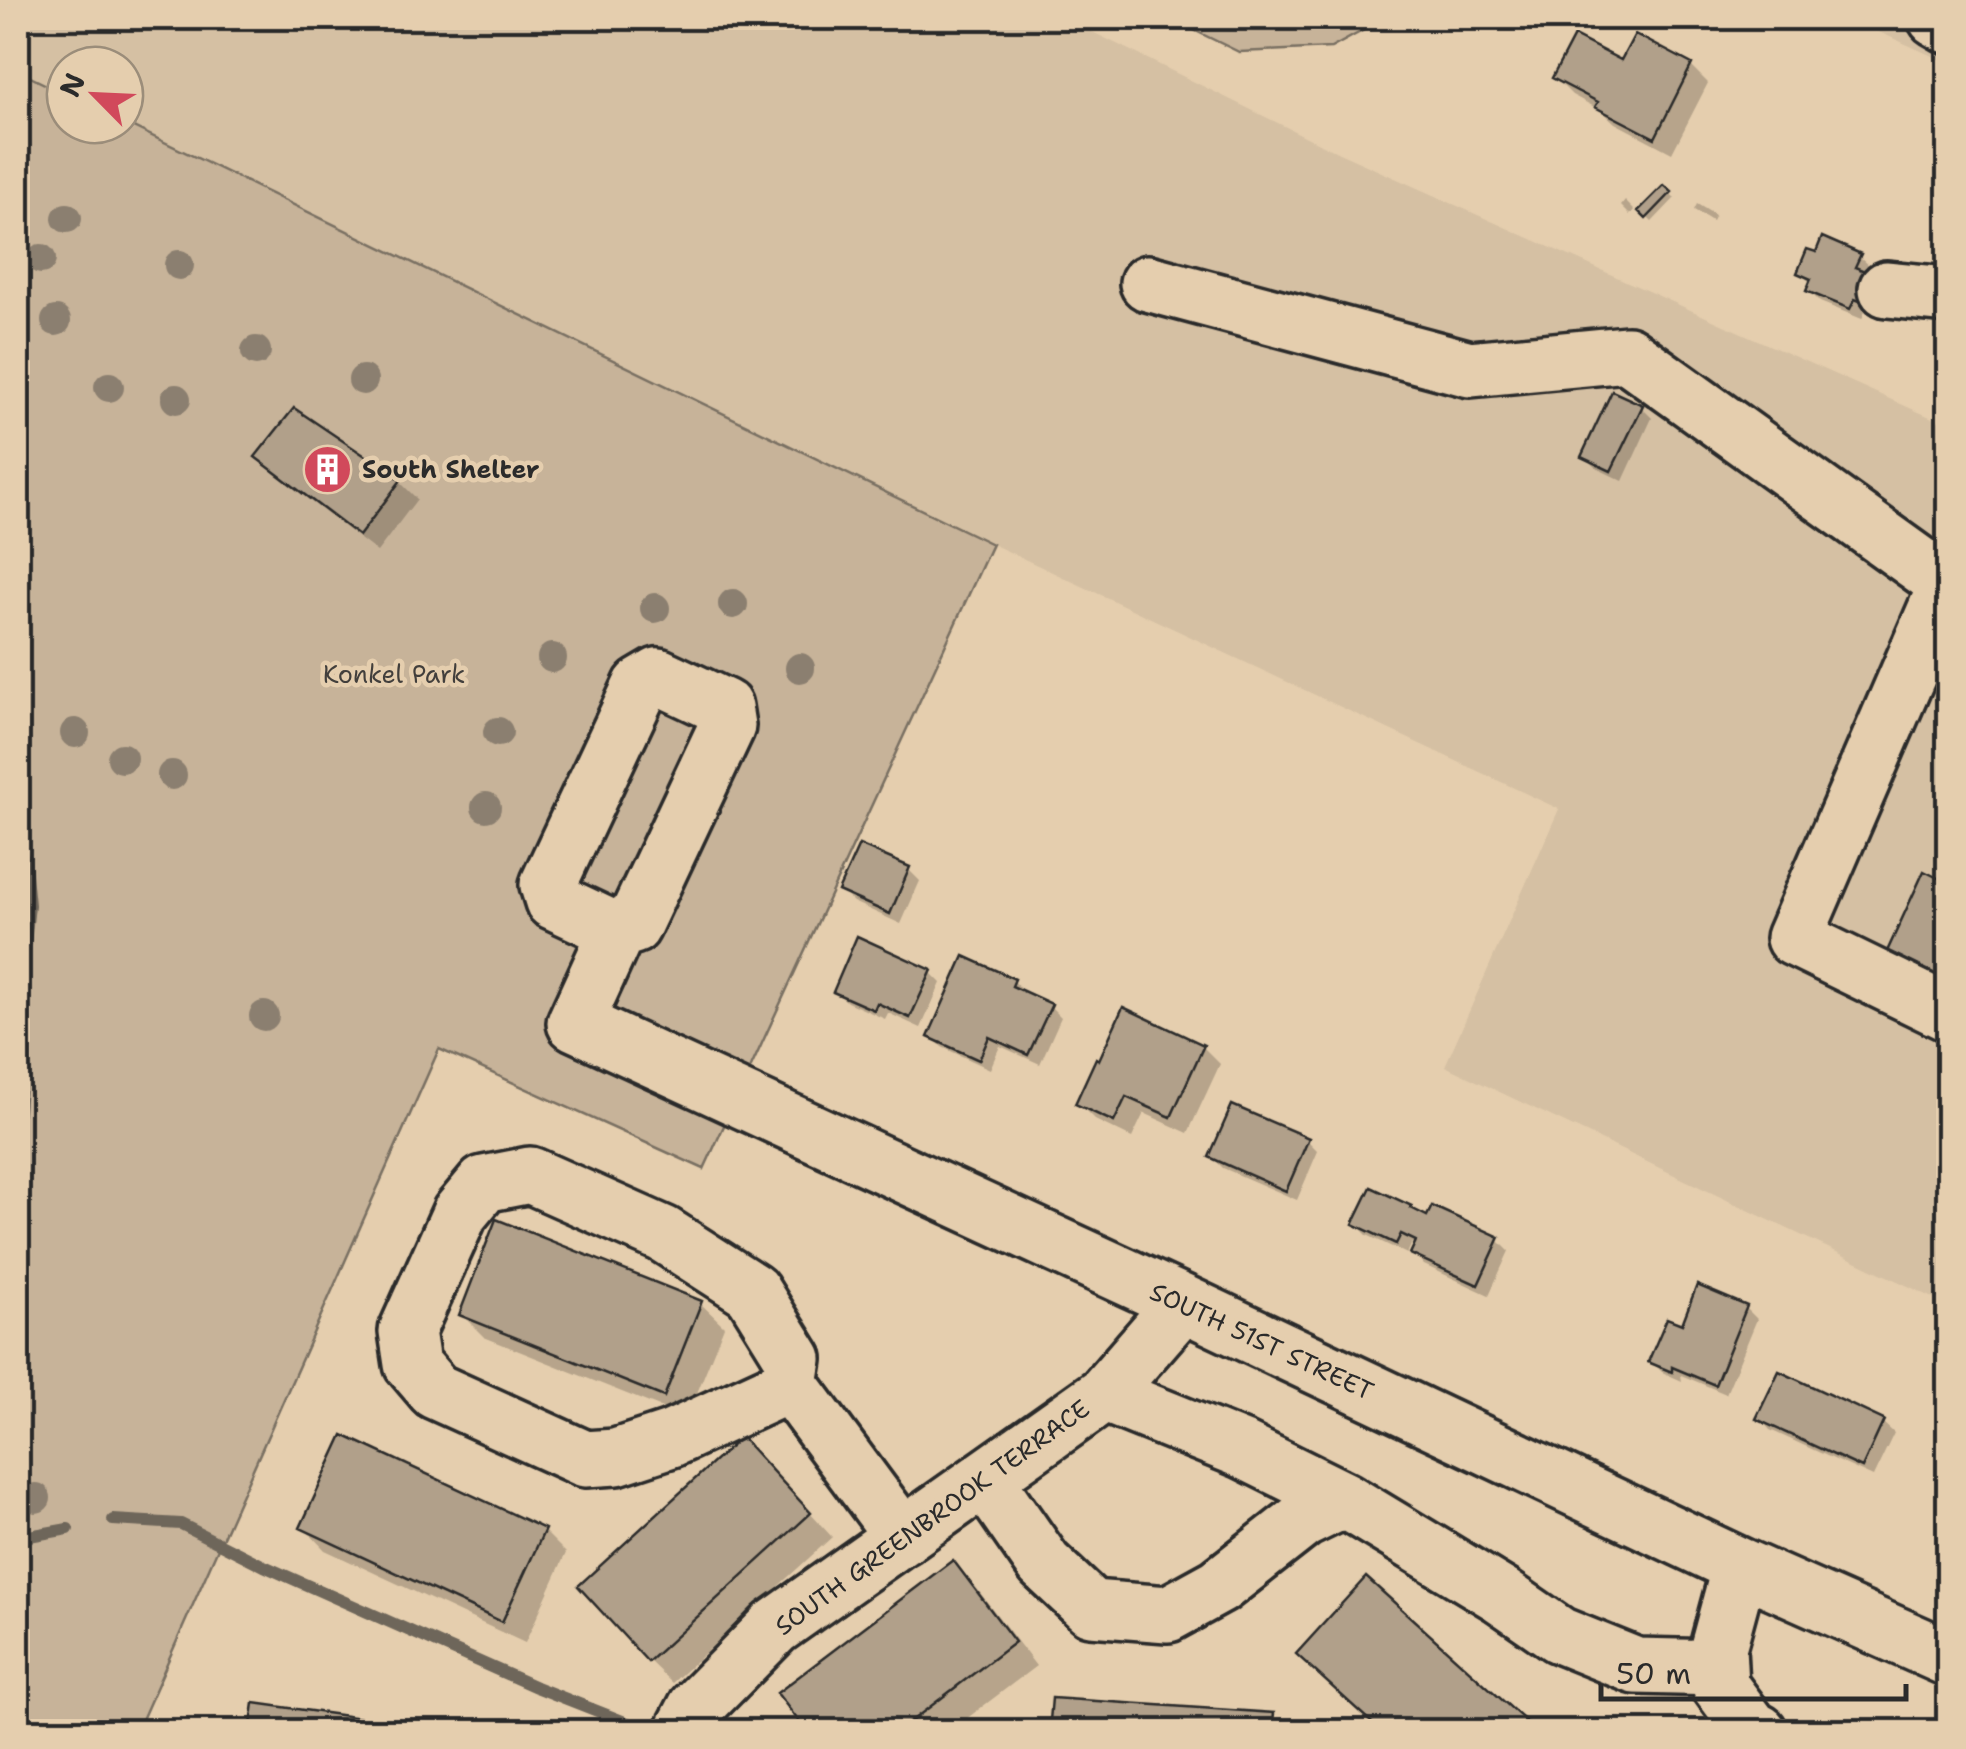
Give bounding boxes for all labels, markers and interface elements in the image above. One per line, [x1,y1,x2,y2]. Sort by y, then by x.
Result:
north arrow [45,45,145,145]
text: N [50,67,94,103]
building icon: South Shelter [301,443,353,495]
place label: South Shelter [362,452,540,486]
park label: Konkel Park [323,657,465,691]
street label: SOUTH 51ST STREET [1145,1274,1379,1408]
street label: SOUTH GREENBROOK TERRACE [768,1391,1096,1643]
scale bar [1601,1639,1906,1701]
text: 50 m [1616,1653,1691,1694]

